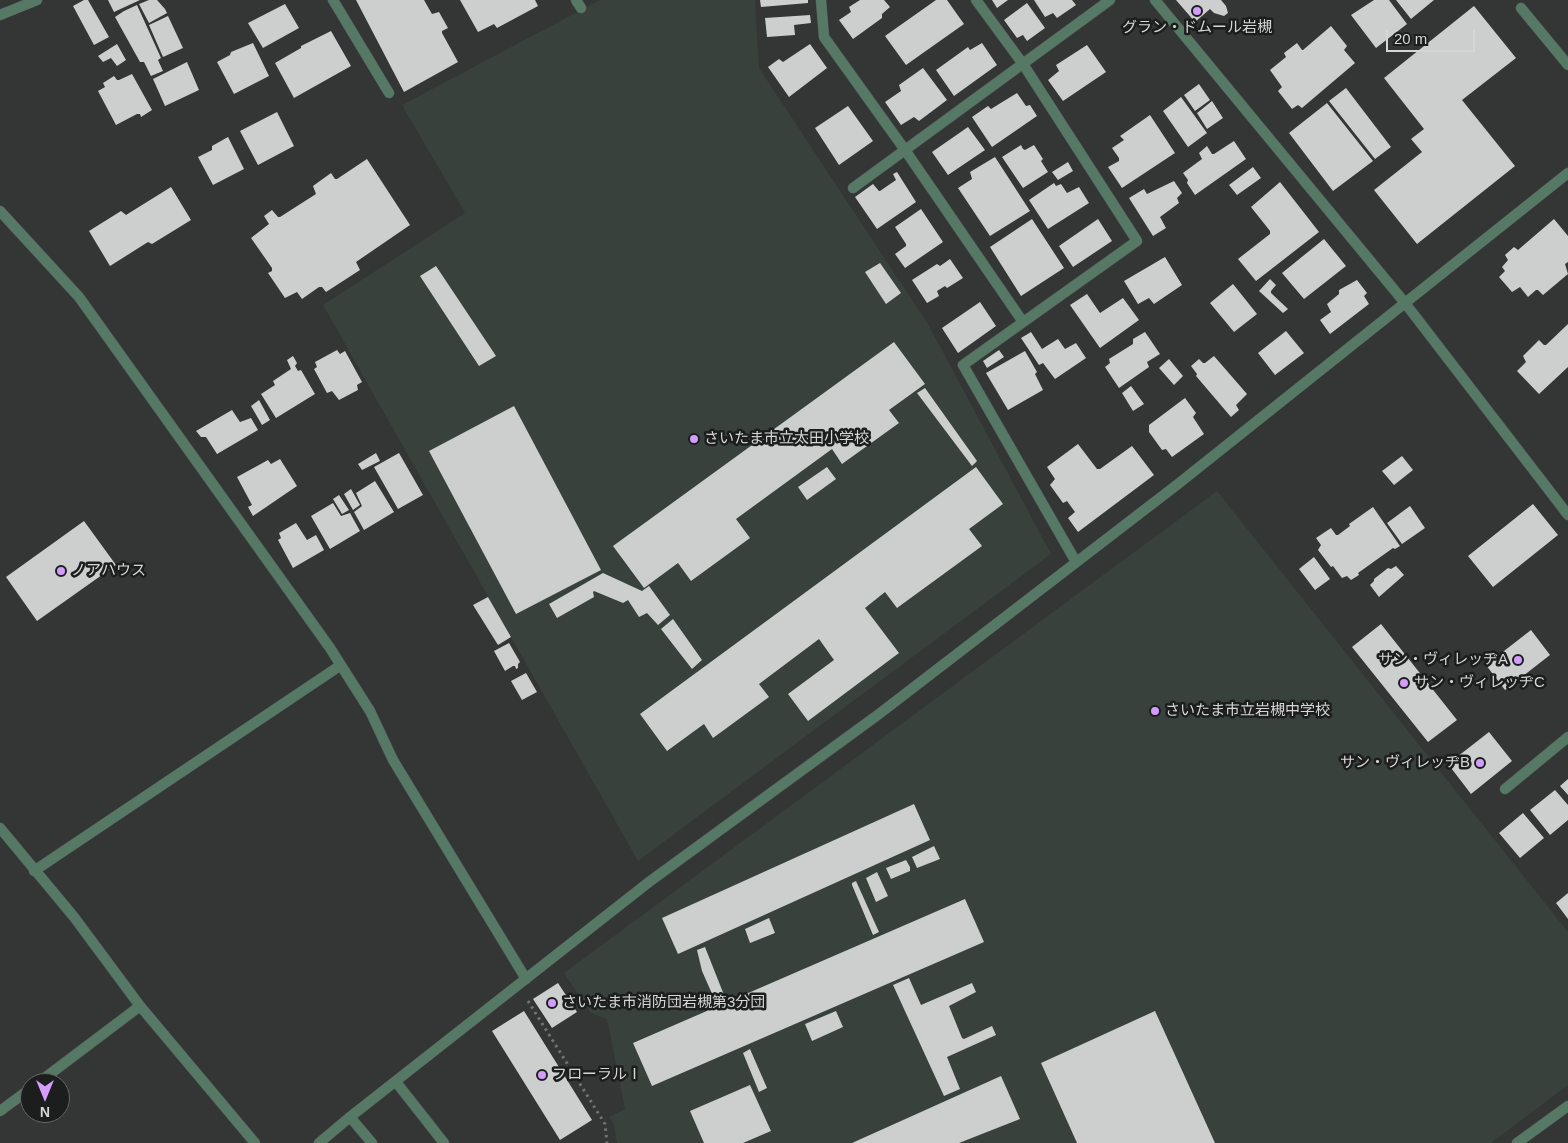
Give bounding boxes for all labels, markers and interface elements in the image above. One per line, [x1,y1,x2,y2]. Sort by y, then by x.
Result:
marker: グラン・ドムール岩槻 [1191,5,1203,17]
place label: グラン・ドムール岩槻 [1122,19,1272,37]
scale bar [1388,20,1477,52]
text: 20 m [1394,30,1427,47]
place label: さいたま市立太田小学校 [704,430,869,448]
marker: さいたま市立太田小学校 [688,433,700,445]
place label: ノアハウス [71,562,146,580]
marker: ノアハウス [55,565,67,577]
place label: サン・ヴィレッヂA [1378,651,1508,669]
marker: サン・ヴィレッヂA [1512,654,1524,666]
place label: サン・ヴィレッヂC [1414,674,1545,692]
marker: サン・ヴィレッヂC [1398,677,1410,689]
place label: さいたま市立岩槻中学校 [1165,702,1330,720]
marker: さいたま市立岩槻中学校 [1149,705,1161,717]
place label: サン・ヴィレッヂB [1340,754,1470,772]
marker: サン・ヴィレッヂB [1474,757,1486,769]
place label: さいたま市消防団岩槻第3分団 [562,994,765,1012]
marker: さいたま市消防団岩槻第3分団 [546,997,558,1009]
place label: フローラルⅠ [552,1066,642,1084]
marker: フローラルⅠ [536,1069,548,1081]
north arrow [20,1073,70,1123]
text: N [40,1104,50,1120]

